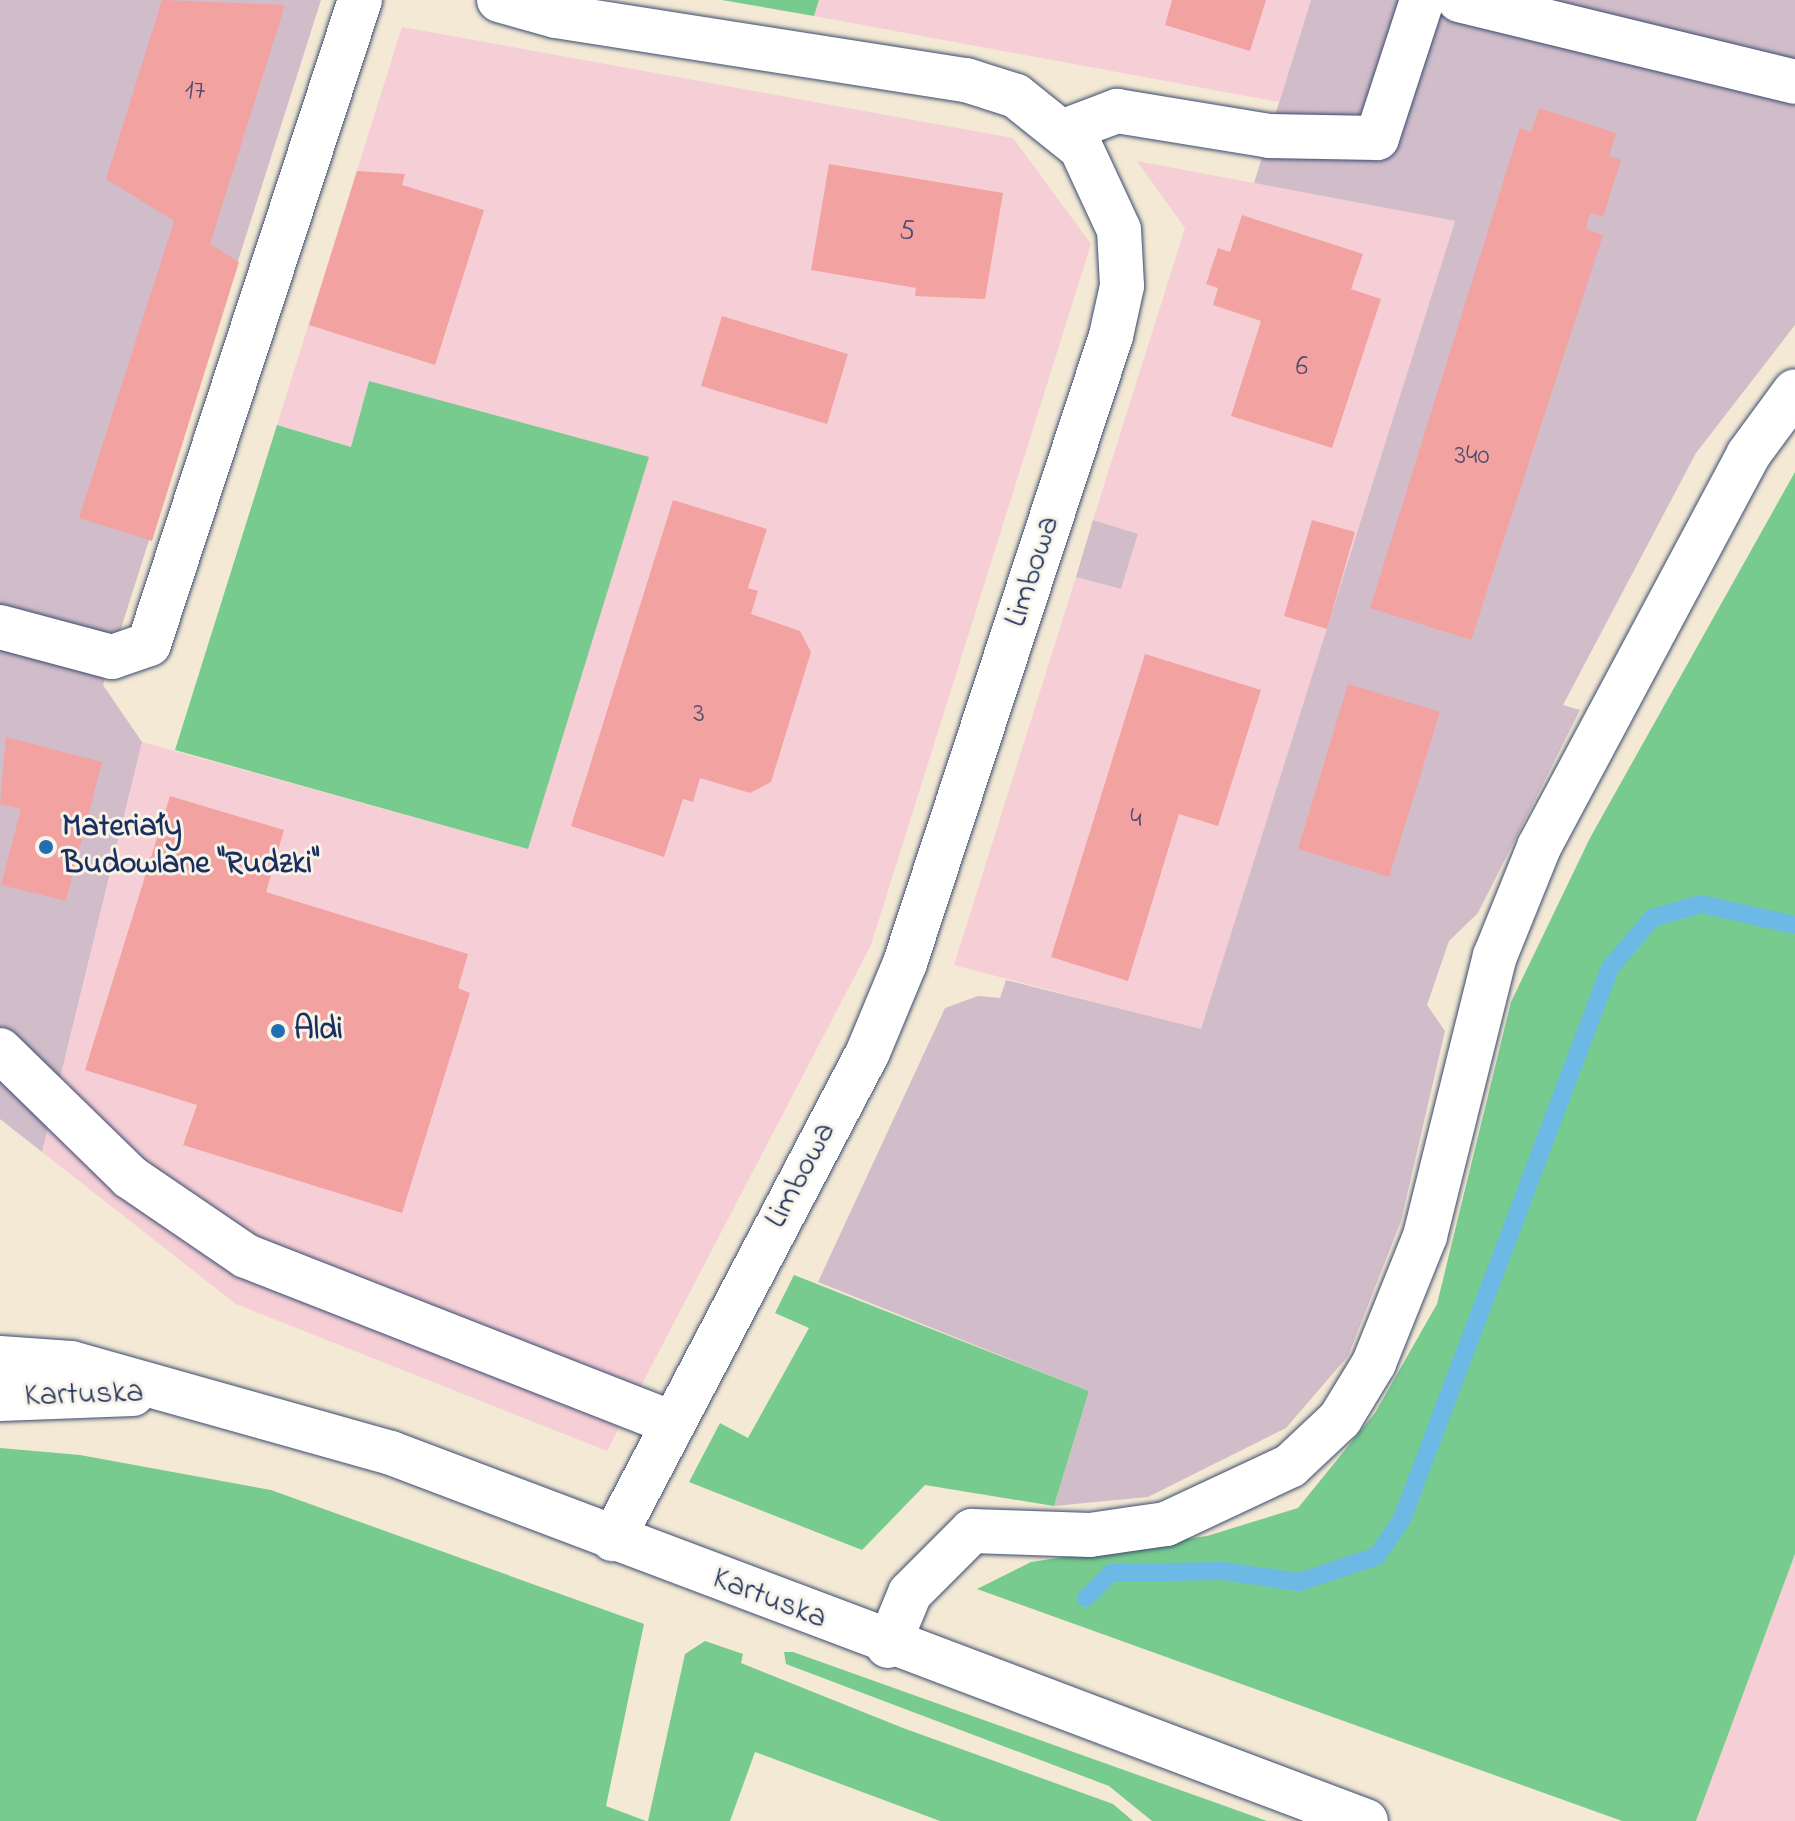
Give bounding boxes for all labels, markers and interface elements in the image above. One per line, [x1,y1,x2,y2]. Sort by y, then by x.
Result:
house number: 17 [185,75,205,109]
house number: 5 [899,215,915,249]
house number: 6 [1296,351,1308,385]
house number: 340 [1454,440,1490,474]
street label: Limbowa [998,512,1070,632]
house number: 3 [693,698,705,732]
house number: 4 [1130,803,1142,837]
place label: Materiały Budowlane "Rudzki" [62,810,320,885]
marker: Materiały Budowlane "Rudzki" [37,838,55,856]
place label: Aldi [294,1012,343,1050]
marker: Aldi [269,1022,287,1040]
street label: Limbowa [758,1117,846,1235]
street label: Kartuska [24,1375,144,1417]
street label: Kartuska [706,1561,832,1639]

